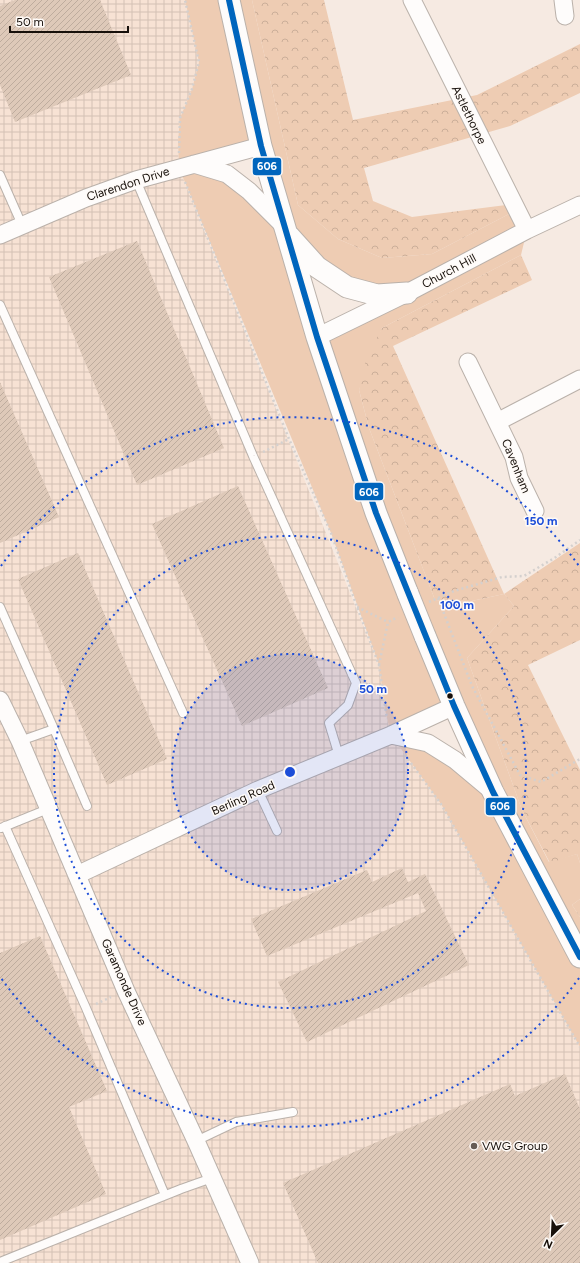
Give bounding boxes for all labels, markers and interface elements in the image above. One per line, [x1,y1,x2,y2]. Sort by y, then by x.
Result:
scale bar [10,8,128,34]
text: 50 m [16,15,44,29]
street label: Astlethorpe [449,83,489,147]
line badge: 606 [252,157,282,176]
text: 606 [257,160,278,173]
street label: Clarendon Drive [85,164,172,204]
street label: Church Hill [420,251,478,291]
street label: Cavenham [499,437,533,495]
line badge: 606 [354,482,384,501]
text: 606 [359,486,380,499]
text: 150 m [524,514,558,528]
text: 100 m [440,598,474,612]
text: 50 m [359,682,387,696]
unlabelled marker [445,691,455,701]
centre of rings [283,765,297,779]
street label: Berling Road [209,778,277,818]
line badge: 606 [485,797,516,816]
text: 606 [490,800,511,813]
street label: Garamonde Drive [99,936,150,1028]
place label: VWG Group [482,1139,548,1153]
marker: VWG Group [469,1141,479,1151]
north arrow [532,1215,572,1255]
text: N [542,1236,555,1251]

